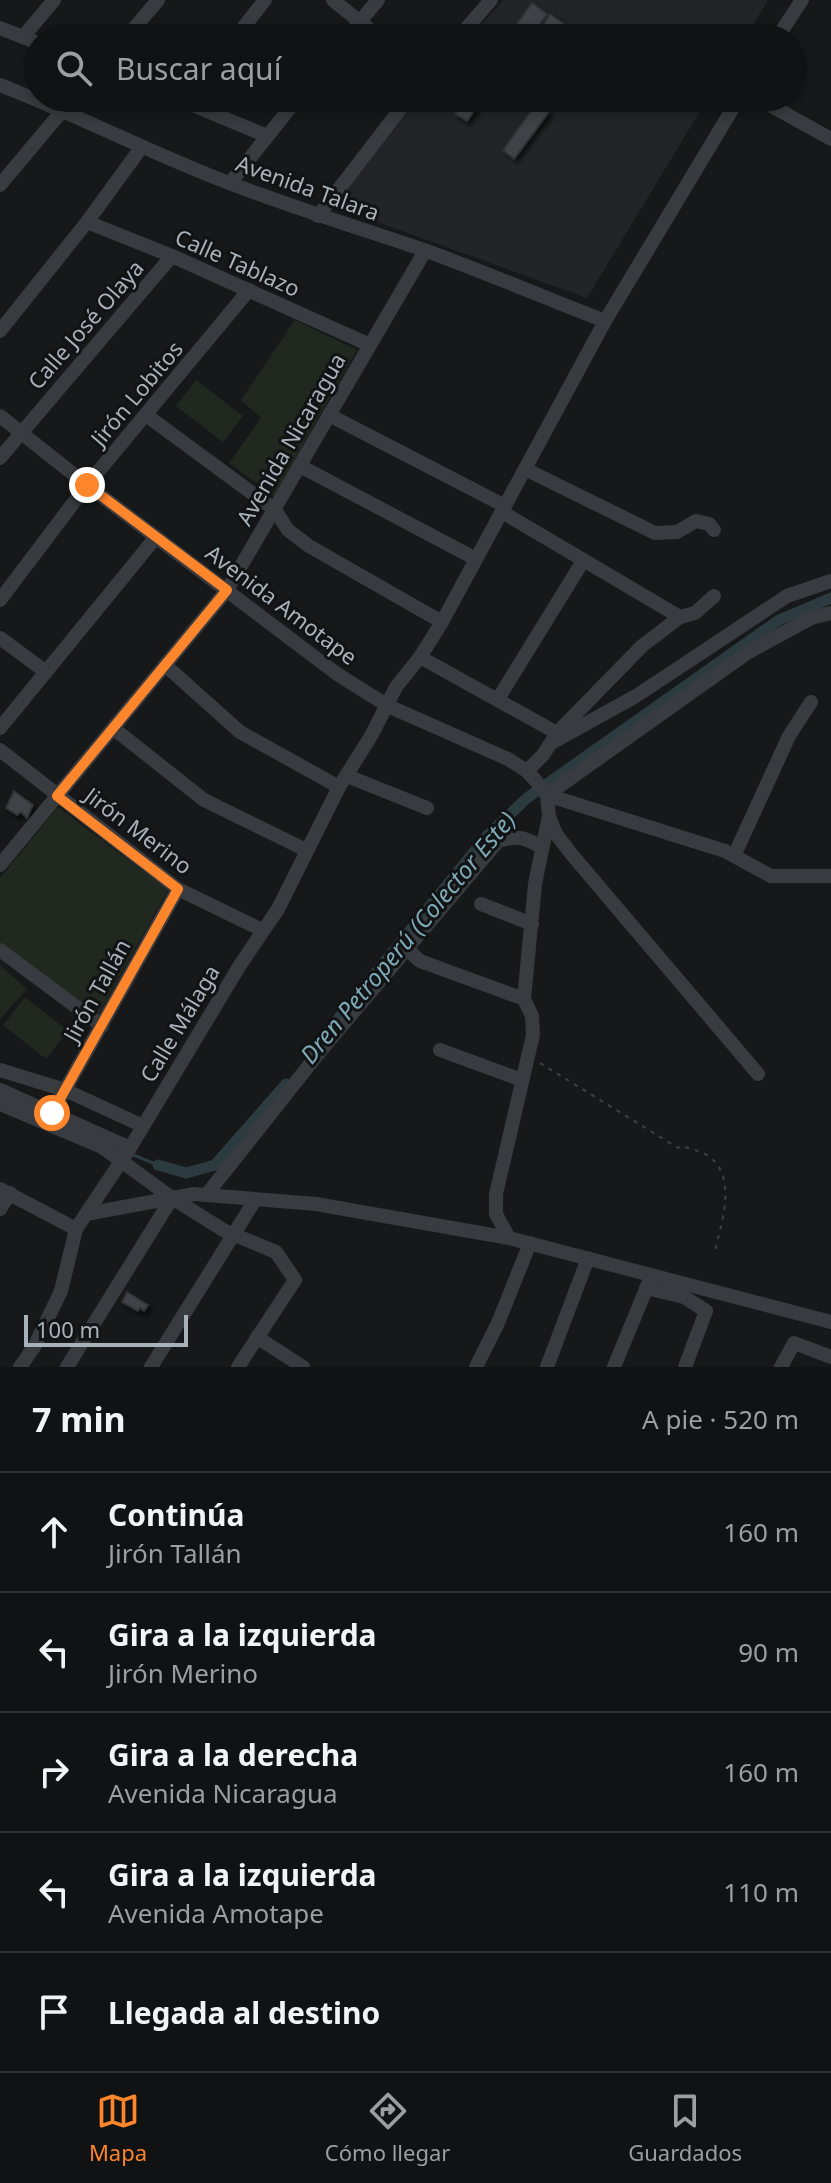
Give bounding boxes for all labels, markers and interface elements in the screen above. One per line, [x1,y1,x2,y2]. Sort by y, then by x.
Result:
search box [24,24,807,112]
icon: search [52,46,96,90]
text: Buscar aquí [116,48,281,89]
street label: Avenida Talara [232,147,384,227]
street label: Calle Tablazo [171,221,305,303]
street label: Calle José Olaya [20,253,150,395]
street label: Jirón Lobitos [82,334,189,454]
street label: Avenida Nicaragua [228,347,352,531]
route end [69,467,105,503]
street label: Avenida Amotape [200,537,364,671]
street label: Jirón Merino [78,779,199,880]
water label: Dren Petroperú (Colector Este) [292,804,522,1070]
street label: Jirón Tallán [55,933,137,1048]
street label: Calle Málaga [132,959,226,1087]
route start [34,1095,70,1131]
scale bar [24,1311,188,1347]
text: 100 m [36,1314,100,1344]
text: 7 min [32,1396,126,1442]
text: A pie · 520 m [642,1401,799,1437]
text: Continúa [108,1494,244,1535]
icon: ahead [32,1510,76,1554]
text: 160 m [723,1514,799,1550]
text: Jirón Tallán [108,1535,242,1571]
text: Gira a la izquierda [108,1614,377,1655]
icon: left [32,1630,76,1674]
text: 90 m [738,1634,799,1670]
text: Jirón Merino [108,1655,258,1691]
text: Gira a la derecha [108,1734,358,1775]
icon: right [32,1750,76,1794]
text: 160 m [723,1754,799,1790]
text: Avenida Nicaragua [108,1775,338,1811]
text: Gira a la izquierda [108,1854,377,1895]
icon: left [32,1870,76,1914]
text: 110 m [723,1874,799,1910]
text: Avenida Amotape [108,1895,324,1931]
icon: arrive [32,1990,76,2034]
text: Llegada al destino [108,1992,380,2033]
tab: Mapa [89,2089,147,2167]
tab: Cómo llegar [325,2089,450,2167]
tab: Guardados [628,2089,742,2167]

